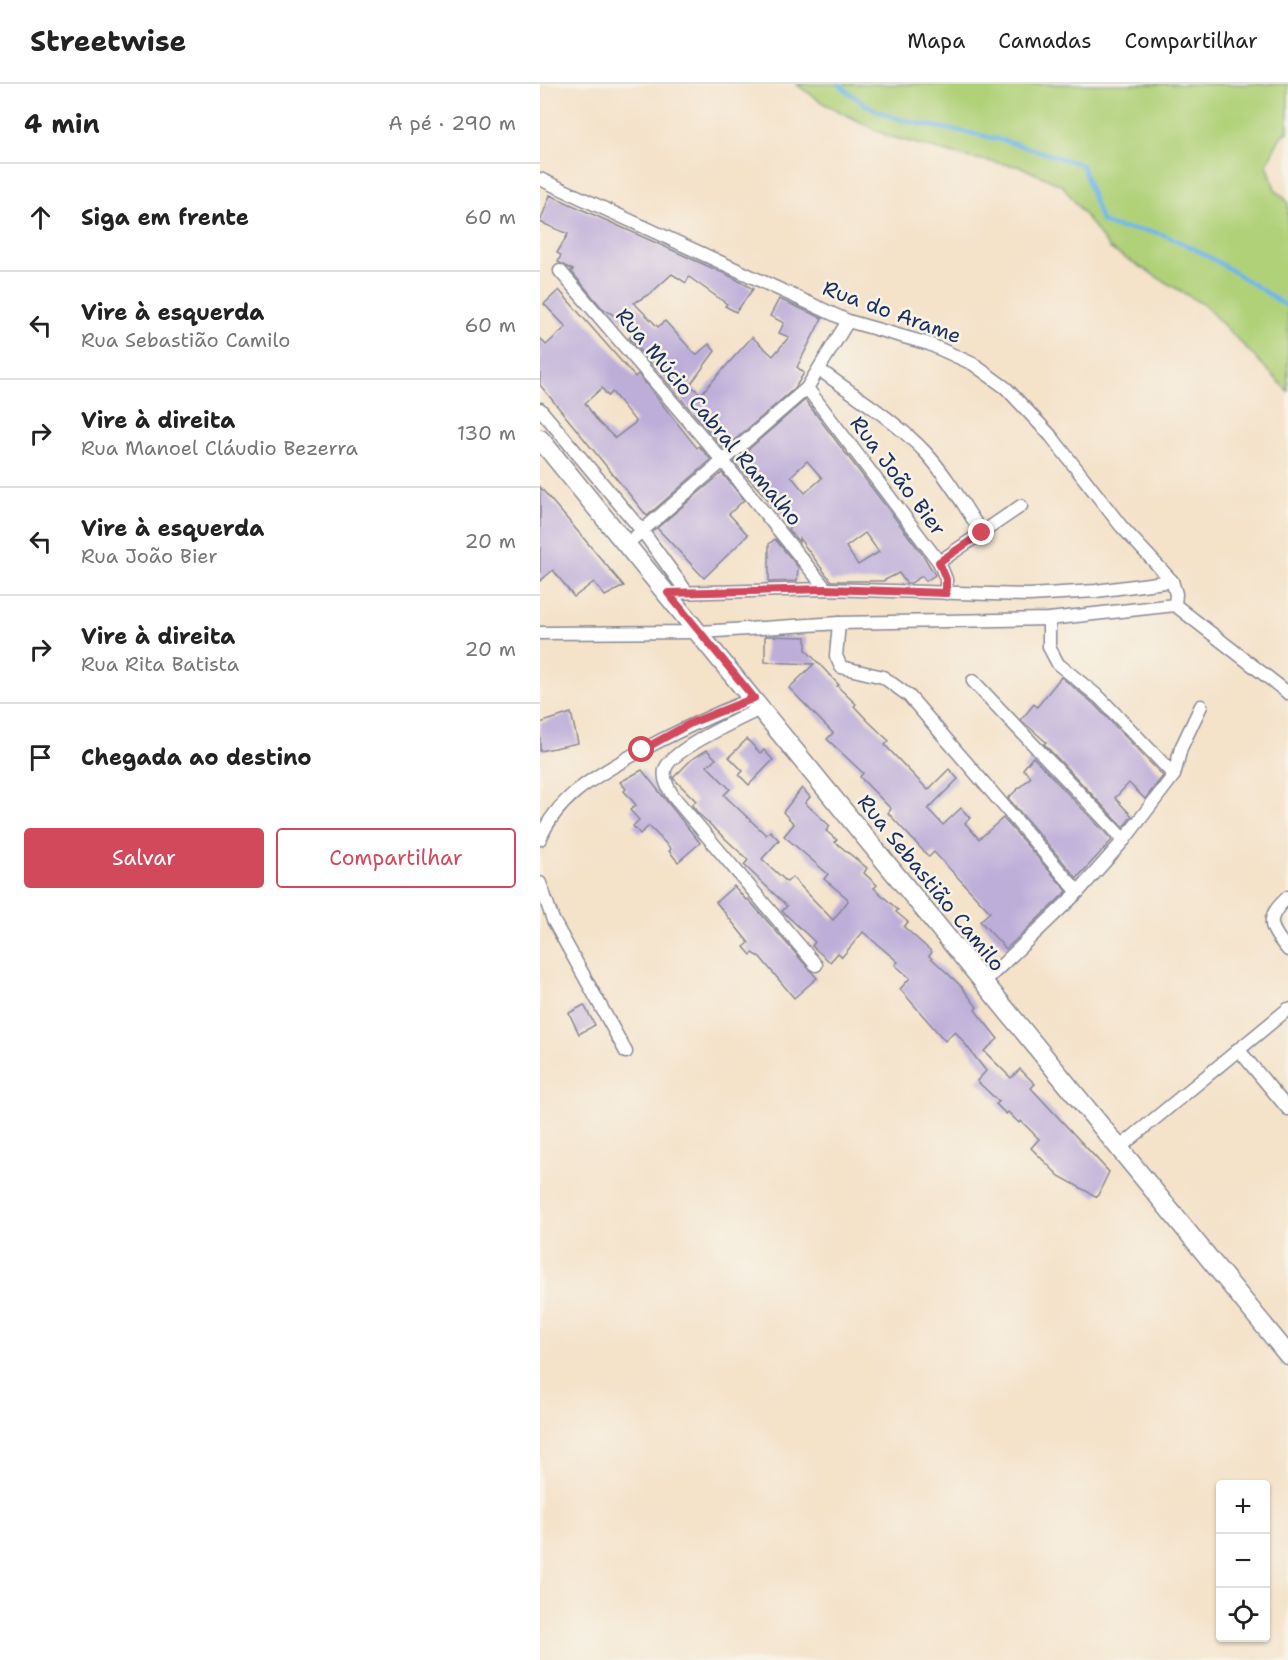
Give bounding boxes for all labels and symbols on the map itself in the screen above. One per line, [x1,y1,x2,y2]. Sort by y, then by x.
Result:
street label: Rua do Arame [819,274,965,350]
street label: Rua Múcio Cabral Ramalho [609,302,809,532]
street label: Rua João Bier [844,410,952,542]
route end [968,519,994,545]
route start [628,736,654,762]
street label: Rua Sebastião Camilo [851,789,1011,977]

